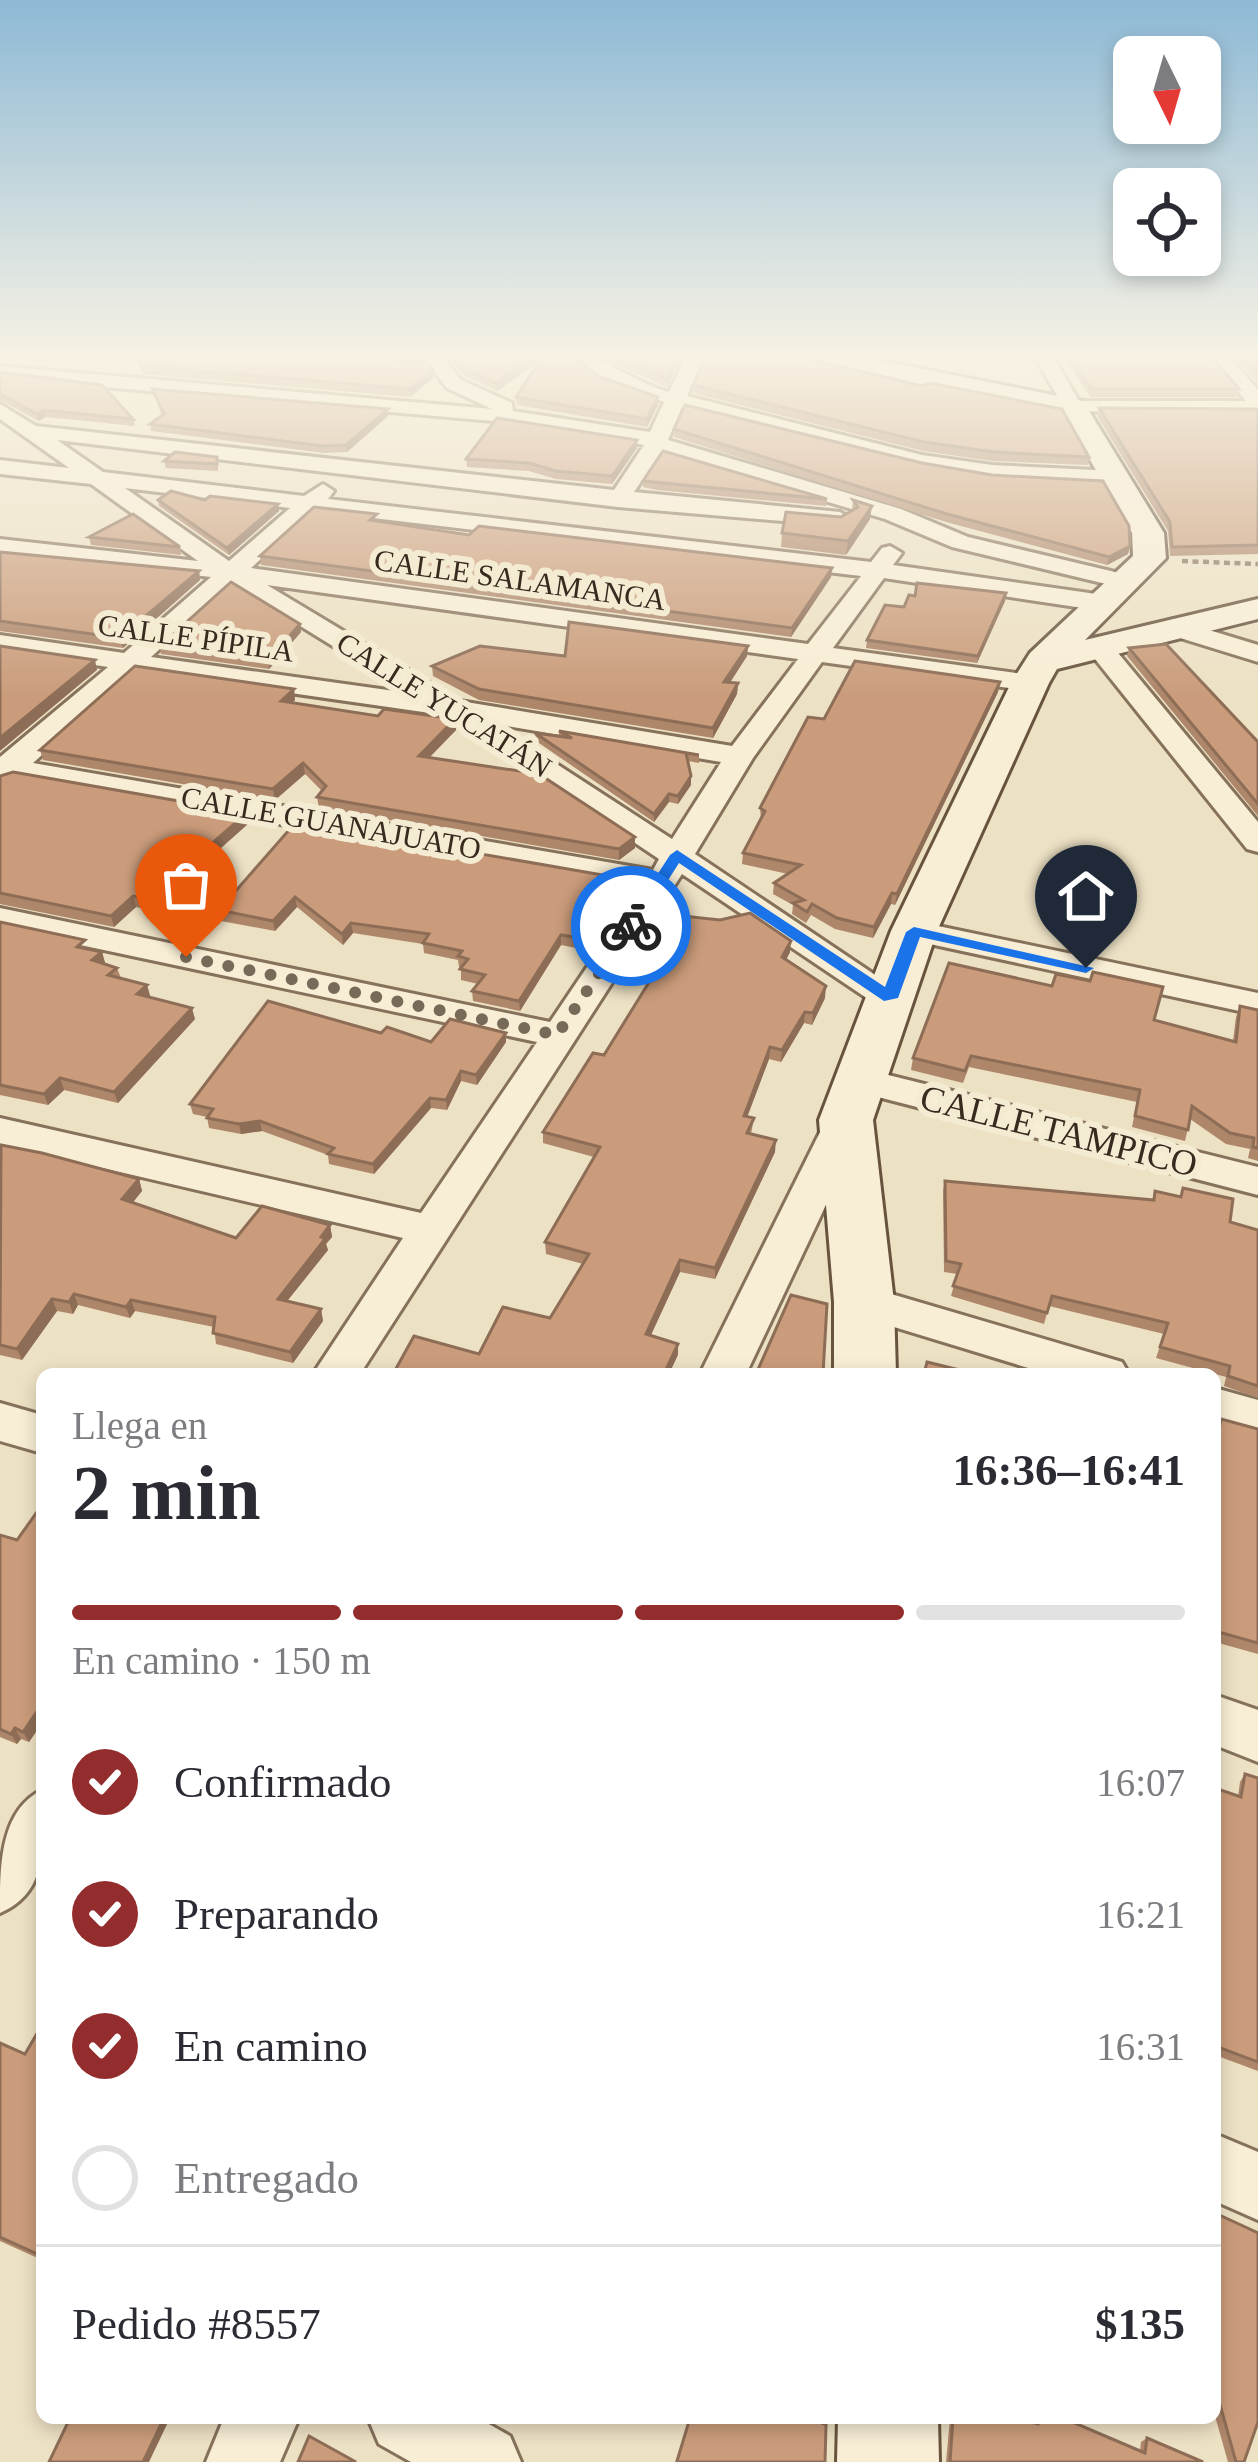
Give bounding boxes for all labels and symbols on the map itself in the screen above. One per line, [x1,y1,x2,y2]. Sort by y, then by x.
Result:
north arrow [1113,36,1221,144]
street label: CALLE SALAMANCA [372,543,668,616]
street label: CALLE PÍPILA [96,607,296,668]
street label: CALLE YUCATÁN [331,625,557,784]
street label: CALLE GUANAJUATO [179,780,483,865]
pin [135,834,237,957]
pin [1035,845,1137,968]
courier [571,866,691,986]
street label: CALLE TAMPICO [916,1077,1201,1185]

